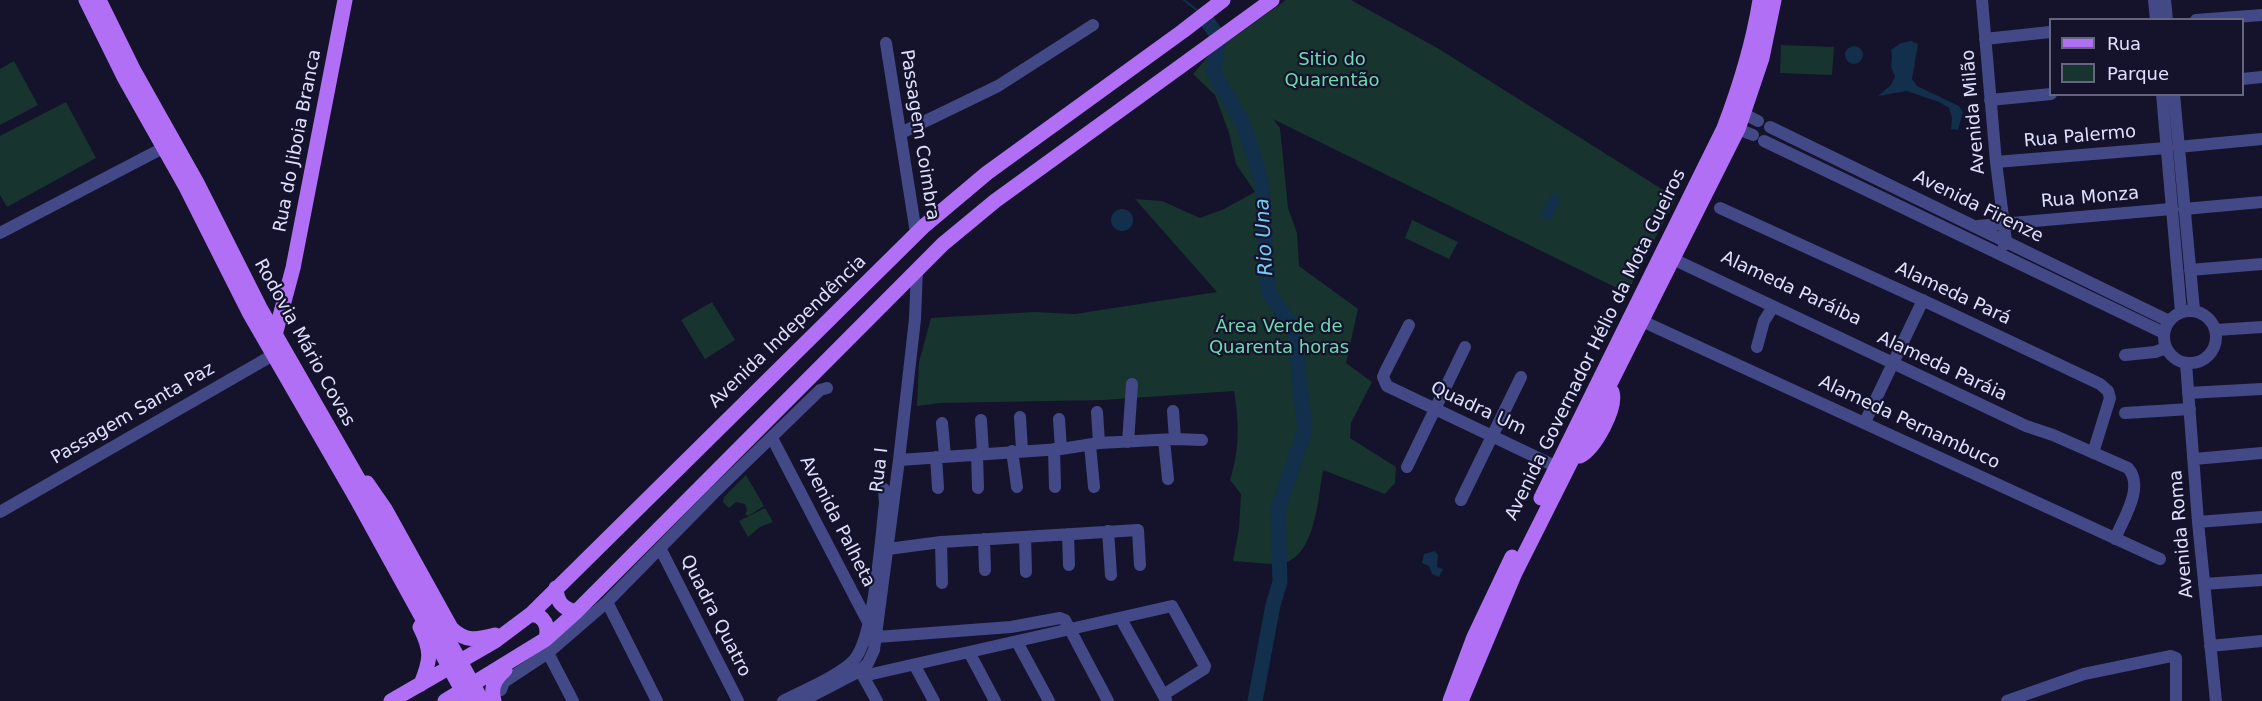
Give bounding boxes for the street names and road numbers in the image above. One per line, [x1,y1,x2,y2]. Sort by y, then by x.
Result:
street label: Rua do Jiboia Branca [270,48,326,234]
street label: Passagem Coimbra [895,48,943,222]
street label: Avenida Milão [1958,49,1990,175]
street label: Rua Palermo [2023,121,2137,153]
street label: Avenida Governador Hélio da Mota Gueiros [1501,166,1691,524]
street label: Avenida Firenze [1910,166,2046,248]
street label: Rua Monza [2040,183,2140,213]
street label: Alameda Paráiba [1718,247,1864,331]
street label: Avenida Independência [705,251,871,413]
street label: Rodovia Mário Covas [249,256,359,430]
street label: Alameda Pará [1892,258,2014,330]
street label: Alameda Paráia [1874,327,2010,407]
street label: Passagem Santa Paz [48,358,218,470]
street label: Alameda Pernambuco [1815,372,2003,474]
street label: Quadra Um [1427,377,1529,441]
street label: Rua I [867,446,893,494]
street label: Avenida Palheta [795,453,879,591]
street label: Avenida Roma [2166,469,2198,599]
street label: Quadra Quatro [675,551,755,681]

